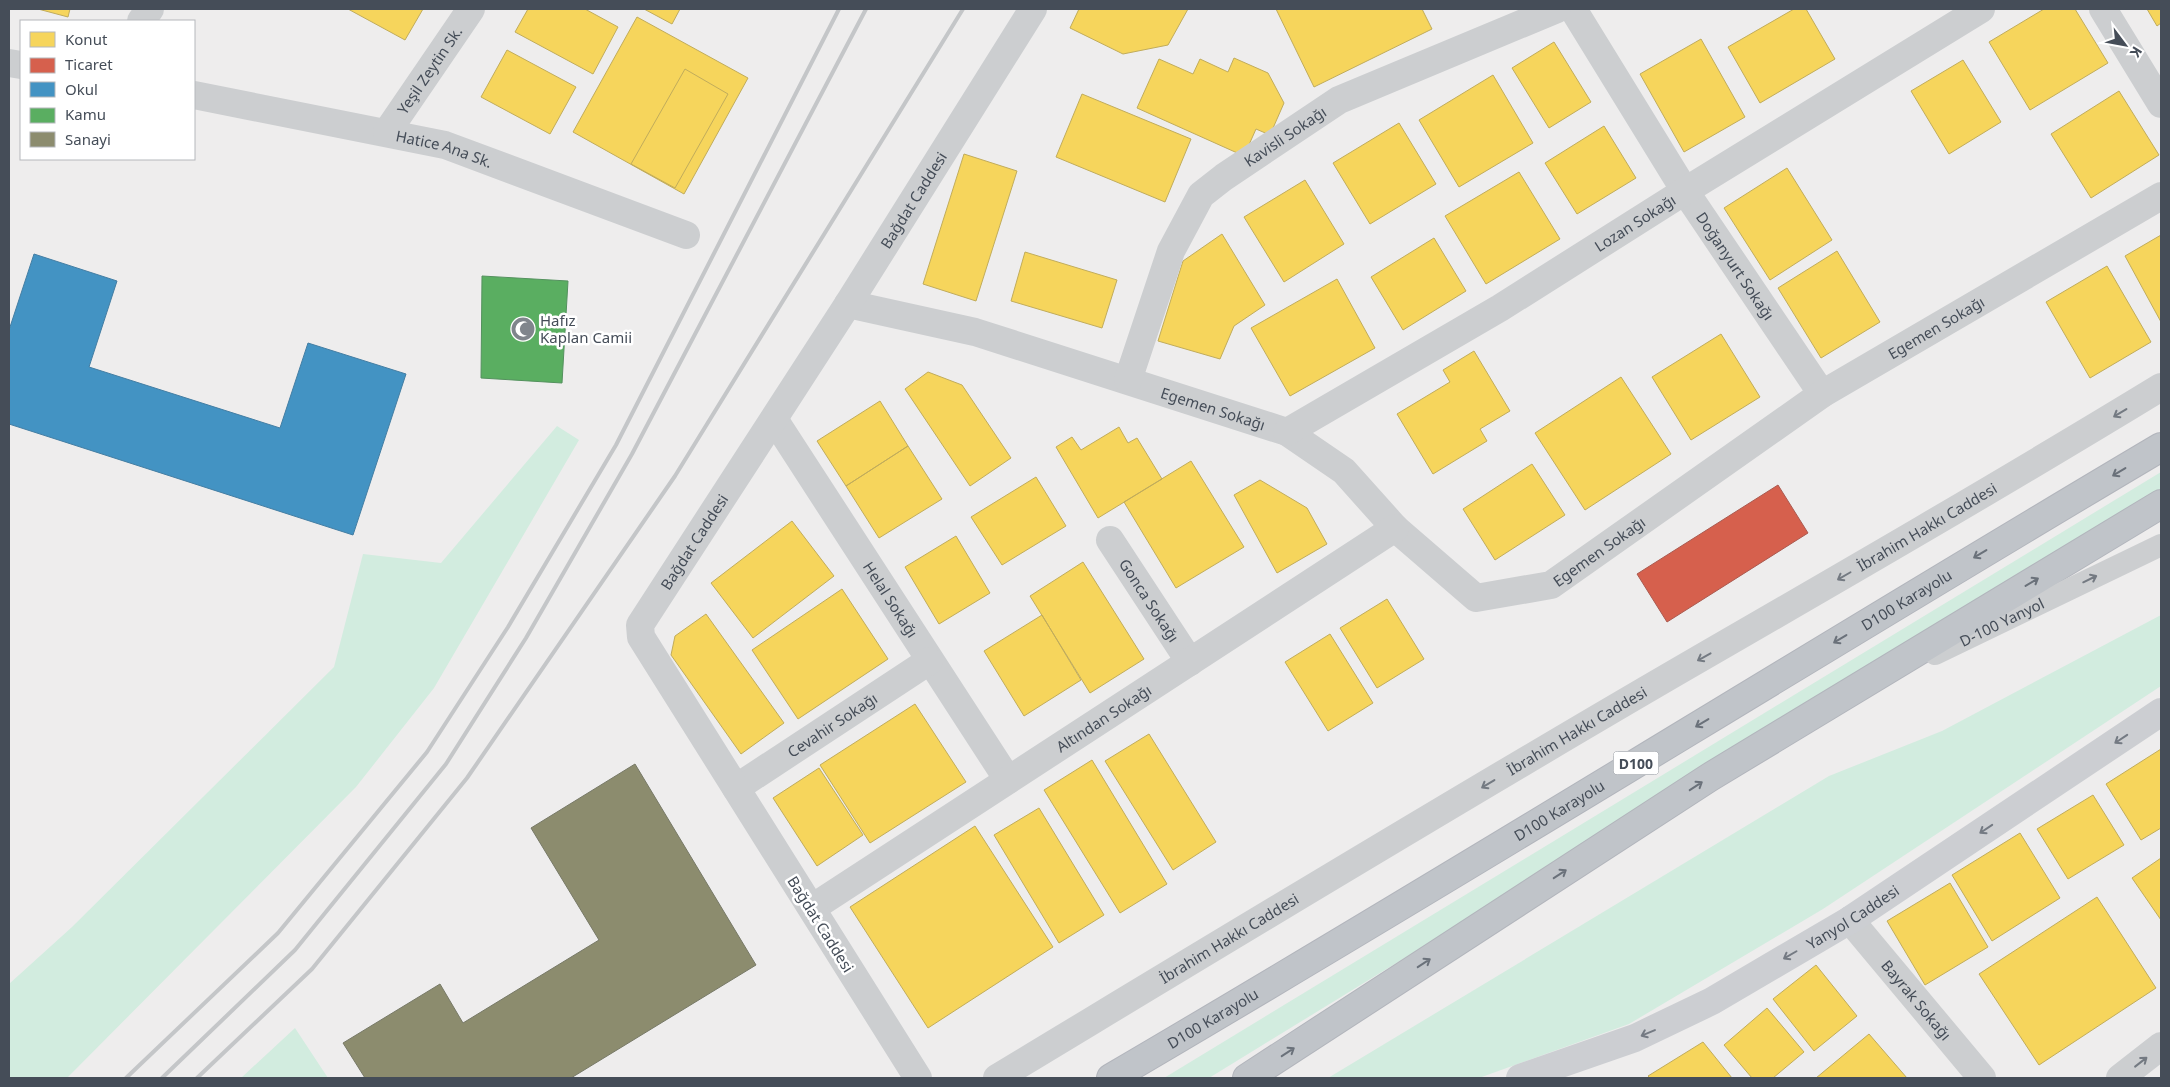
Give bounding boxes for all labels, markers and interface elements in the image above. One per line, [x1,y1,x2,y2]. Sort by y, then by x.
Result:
legend [20,20,195,160]
north arrow [2100,20,2150,70]
street label: Yeşil Zeytin Sk. [392,22,466,118]
text: Konut [65,29,108,49]
text: K [2126,43,2147,62]
text: Ticaret [65,54,113,74]
text: Okul [65,79,98,99]
street label: Kavisli Sokağı [1240,102,1330,171]
text: Kamu [65,104,106,124]
street label: Hatice Ana Sk. [394,125,495,172]
text: Sanayi [65,129,111,149]
street label: Bağdat Caddesi [875,148,951,252]
street label: Lozan Sokağı [1590,190,1679,256]
street label: Doğanyurt Sokağı [1692,208,1779,324]
street label: Egemen Sokağı [1884,291,1988,363]
place label: Hafız Kaplan Camii [540,310,632,347]
mosque icon: Hafız Kaplan Camii [510,316,536,342]
street label: Egemen Sokağı [1158,382,1268,434]
one-way arrow [2113,408,2127,418]
one-way arrow [2113,467,2127,477]
street label: İbrahim Hakkı Caddesi [1853,478,2000,575]
street label: Bağdat Caddesi [656,490,732,593]
street label: Egemen Sokağı [1549,512,1649,591]
one-way arrow [1973,550,1987,560]
street label: Gonca Sokağı [1115,555,1184,646]
street label: Helal Sokağı [859,558,923,641]
street label: D100 Karayolu [1857,565,1955,635]
one-way arrow [1838,571,1852,581]
one-way arrow [2082,574,2097,583]
one-way arrow [2025,577,2039,587]
street label: D-100 Yanyol [1956,593,2047,651]
one-way arrow [1834,634,1848,644]
one-way arrow [1696,652,1711,662]
street label: Altından Sokağı [1052,680,1155,756]
street label: İbrahim Hakkı Caddesi [1503,682,1650,779]
street label: Cevahir Sokağı [783,688,881,762]
one-way arrow [1695,718,1709,728]
one-way arrow [2114,734,2128,744]
road number: D100 [1614,751,1658,774]
street label: D100 Karayolu [1510,775,1608,845]
one-way arrow [1482,780,1496,790]
one-way arrow [1689,781,1703,791]
one-way arrow [1979,824,1993,835]
one-way arrow [1553,869,1567,880]
street label: Bağdat Caddesi [783,872,859,976]
street label: Yanyol Caddesi [1803,880,1903,953]
street label: İbrahim Hakkı Caddesi [1156,888,1302,988]
one-way arrow [1784,951,1798,961]
street label: Bayrak Sokağı [1877,955,1956,1044]
one-way arrow [1416,958,1430,968]
street label: D100 Karayolu [1163,983,1262,1053]
one-way arrow [1641,1028,1656,1038]
one-way arrow [1280,1046,1294,1056]
one-way arrow [2134,1057,2148,1067]

